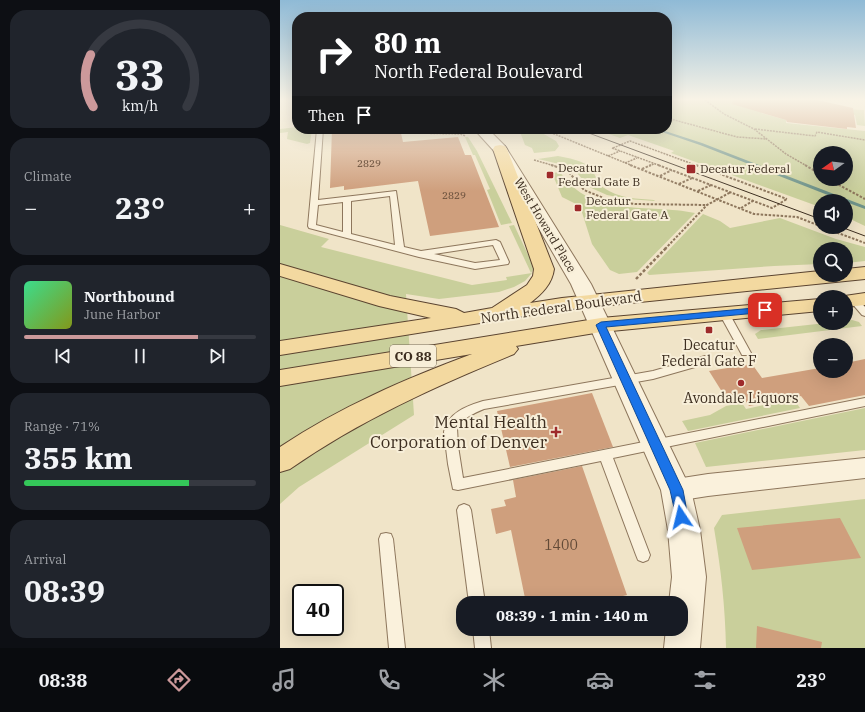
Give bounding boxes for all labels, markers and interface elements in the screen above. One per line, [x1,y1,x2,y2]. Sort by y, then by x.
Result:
text: 80 m [374,24,441,61]
icon: right [308,28,360,80]
text: 33 [115,47,165,101]
text: North Federal Boulevard [374,60,583,83]
text: km/h [122,95,158,114]
icon: arrive [353,104,375,126]
text: Then [308,106,345,125]
north arrow [813,146,853,186]
map controls [813,146,853,378]
house number: 2829 [357,157,381,170]
place label: Decatur Federal Gate B [558,160,640,189]
place label: Decatur Federal [700,161,790,176]
marker: Decatur Federal [685,163,697,175]
text: Climate [24,168,71,185]
marker: Decatur Federal Gate B [545,170,555,180]
street label: West Howard Place [511,175,580,275]
text: 23° [115,188,165,227]
house number: 2829 [442,189,466,202]
text: − [24,193,37,222]
text: + [243,193,256,222]
place label: Decatur Federal Gate A [586,193,669,222]
button: sound [813,194,853,234]
marker: Decatur Federal Gate A [573,203,583,213]
button: search [813,242,853,282]
text: Northbound [84,287,175,306]
street label: North Federal Boulevard [479,287,643,327]
button: + [813,290,853,330]
pin [748,293,782,327]
icon: arrive [754,299,776,321]
text: June Harbor [84,306,160,323]
marker: Decatur Federal Gate F [704,325,714,335]
place label: Decatur Federal Gate F [661,336,757,370]
button: − [813,338,853,378]
icon: previous [52,345,74,367]
icon: pause [129,345,151,367]
icon: next [206,345,228,367]
road number: CO 88 [390,345,436,367]
marker: Avondale Liquors [736,378,746,388]
place label: Avondale Liquors [683,389,799,407]
place label: Mental Health Corporation of Denver [370,411,547,453]
text: Range · 71% [24,418,100,435]
marker: Mental Health Corporation of Denver [550,426,562,438]
text: 355 km [24,438,133,477]
position arrow [660,496,702,538]
house number: 1400 [544,536,578,554]
text: Arrival [24,551,66,568]
text: 08:39 [24,571,105,610]
speed limit sign: 40 [292,584,344,636]
text: 08:39 · 1 min · 140 m [496,606,648,625]
icon: directions [165,666,193,694]
icon: music [270,666,298,694]
icon: phone [375,666,403,694]
icon: climate [480,666,508,694]
icon: car [586,666,614,694]
icon: filters [691,666,719,694]
text: 08:38 [39,669,87,692]
text: 23° [796,669,826,692]

